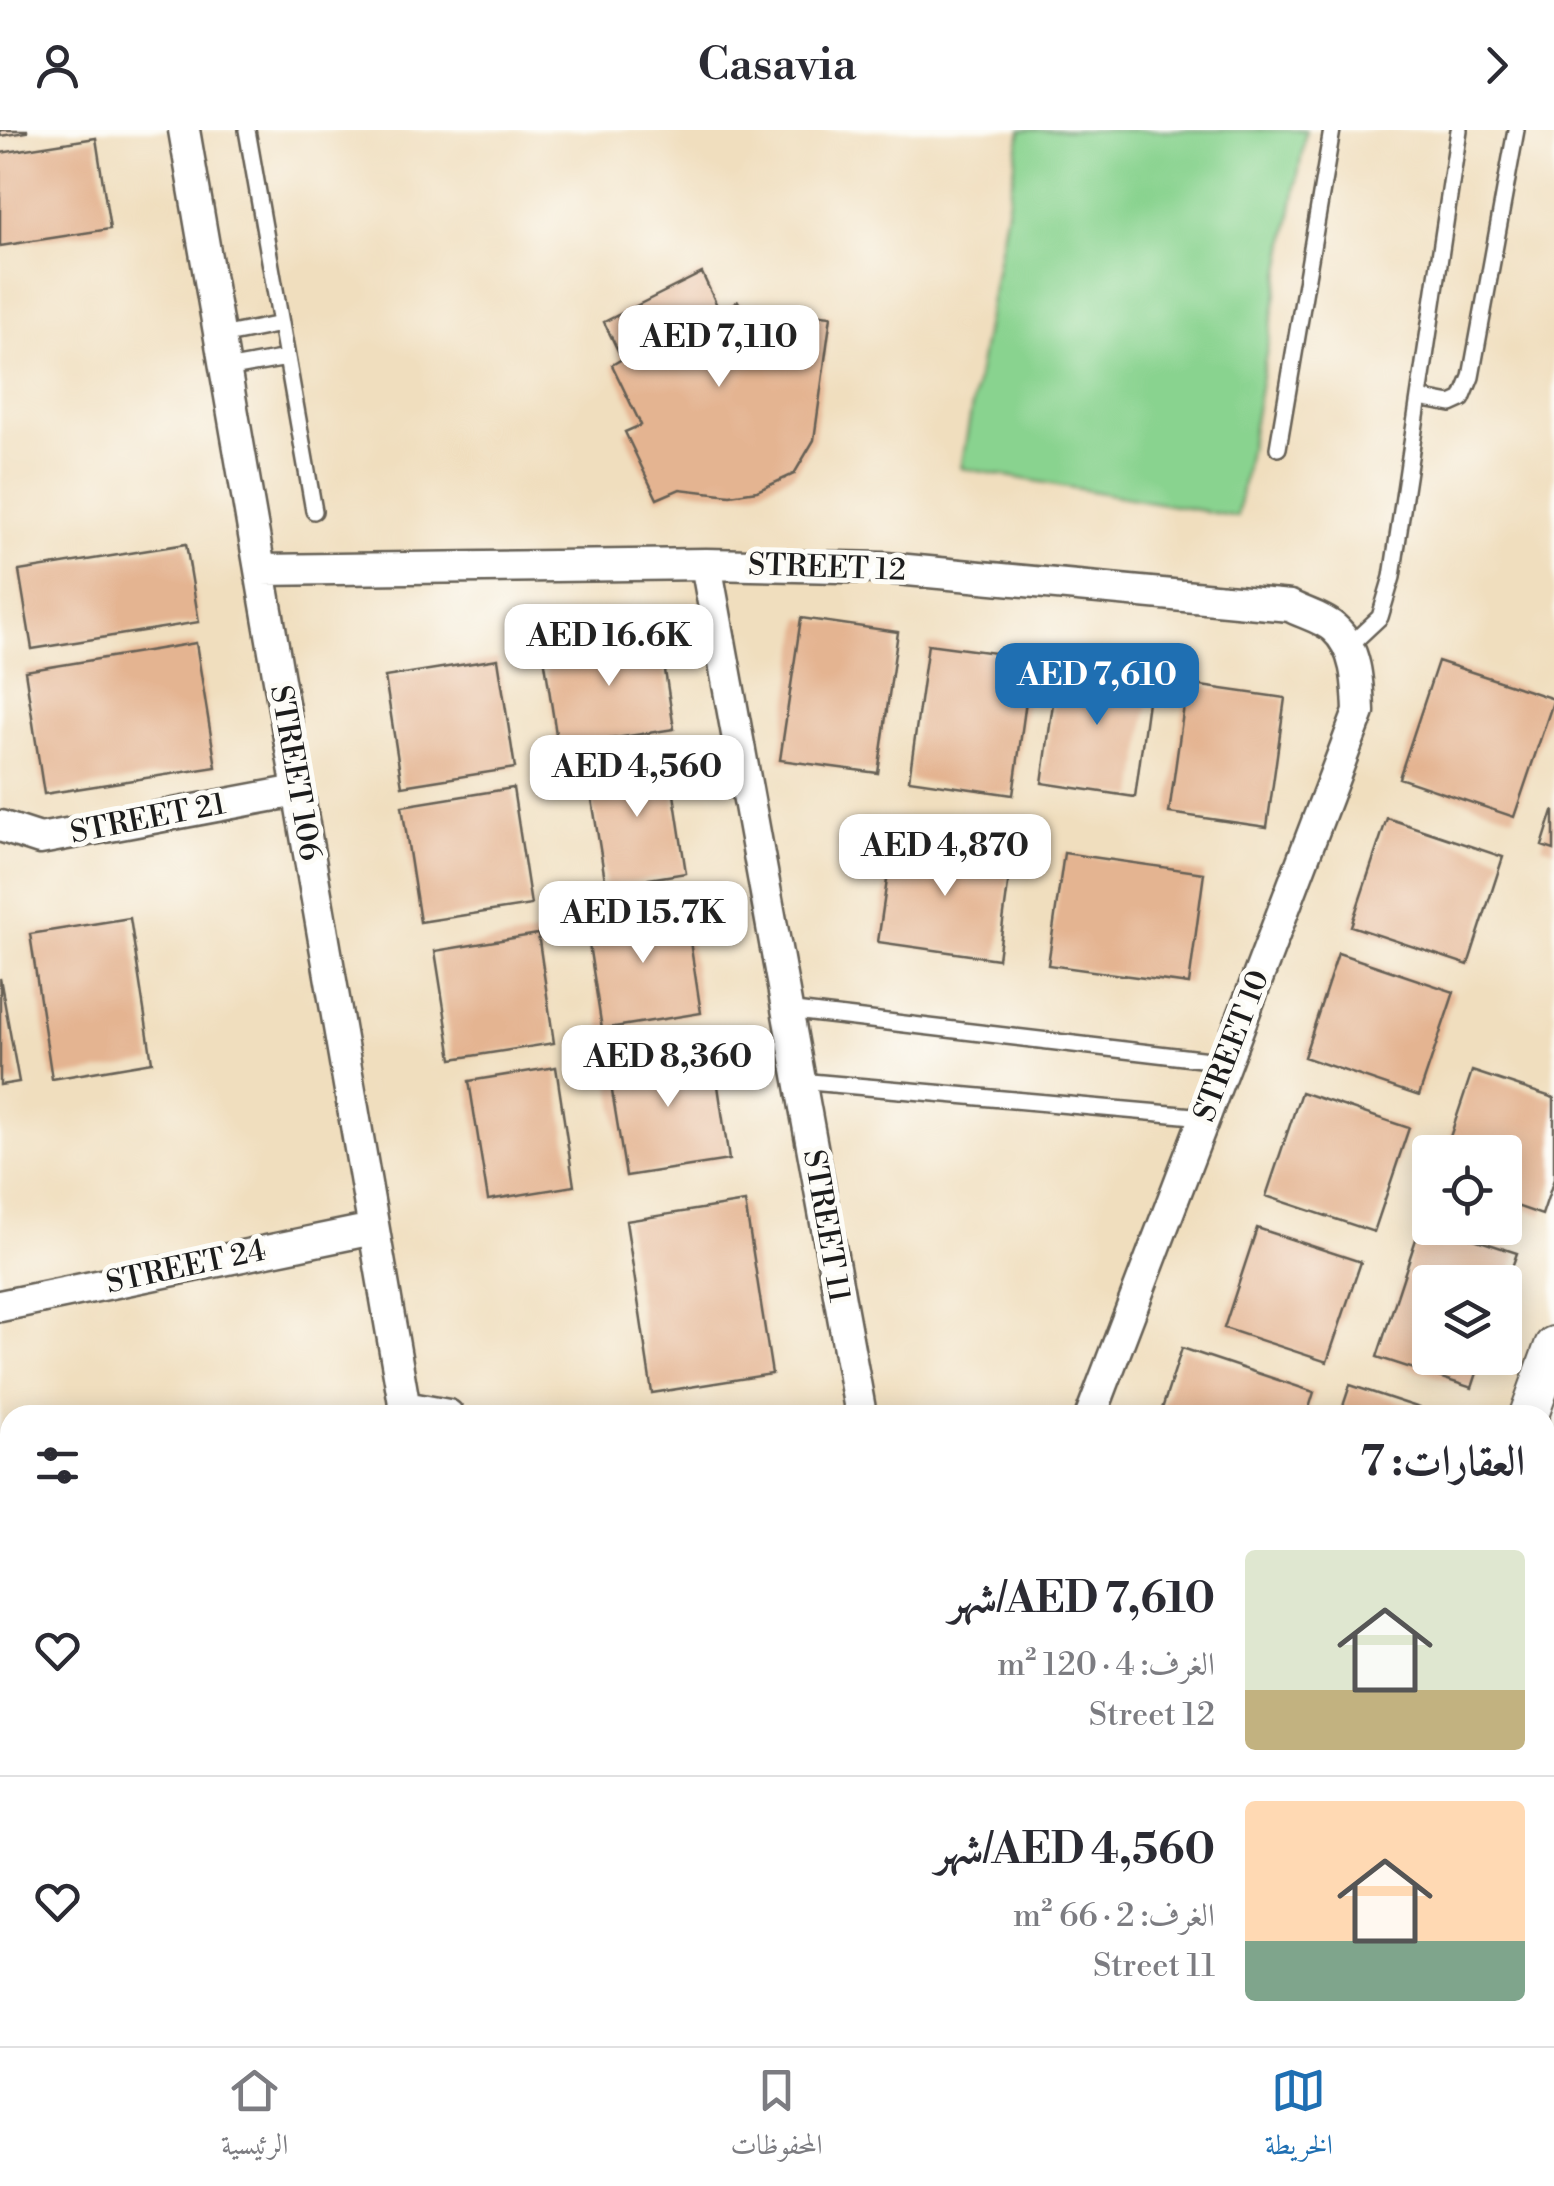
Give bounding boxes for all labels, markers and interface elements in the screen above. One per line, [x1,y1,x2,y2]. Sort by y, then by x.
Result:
text: Casavia [697,37,857,94]
icon: person [30,38,85,93]
icon: forward [1469,38,1524,93]
pin: AED 7,110 [605,305,833,390]
text: AED 7,110 [640,317,798,357]
street label: STREET 12 [747,546,907,590]
pin: AED 16.6K [495,604,723,689]
text: AED 16.6K [526,616,692,656]
pin: AED 7,610 [983,643,1211,728]
text: AED 7,610 [1017,655,1177,695]
street label: STREET 106 [261,682,329,864]
pin: AED 4,560 [523,735,751,820]
text: AED 4,560 [552,747,722,787]
street label: STREET 21 [67,785,229,853]
pin: AED 4,870 [831,814,1059,899]
text: AED 4,870 [861,826,1029,866]
pin: AED 15.7K [529,881,757,966]
text: AED 15.7K [561,893,725,933]
street label: STREET 10 [1186,965,1278,1127]
pin: AED 8,360 [554,1025,782,1110]
text: AED 8,360 [584,1037,752,1077]
map controls [1412,1135,1522,1375]
button: locate [1412,1135,1522,1245]
street label: STREET 11 [794,1147,858,1305]
street label: STREET 24 [103,1232,269,1302]
button: layers [1412,1265,1522,1375]
text: العقارات: 7 [1360,1436,1525,1489]
icon: filters [30,1438,85,1493]
text: AED 7,610/شهر [949,1573,1215,1626]
icon: home [1325,1590,1445,1710]
icon: heart [30,1623,85,1678]
text: الغرف: 4 · 120 m² [997,1645,1215,1685]
text: Street 12 [1089,1695,1215,1735]
text: AED 4,560/شهر [935,1824,1215,1877]
icon: home [1325,1841,1445,1961]
icon: heart [30,1874,85,1929]
text: الغرف: 2 · 66 m² [1013,1896,1215,1936]
text: Street 11 [1093,1946,1215,1986]
tab: الرئيسية [221,2063,288,2172]
tab: المحفوظات [730,2063,823,2172]
tab: الخريطة [1265,2063,1333,2172]

